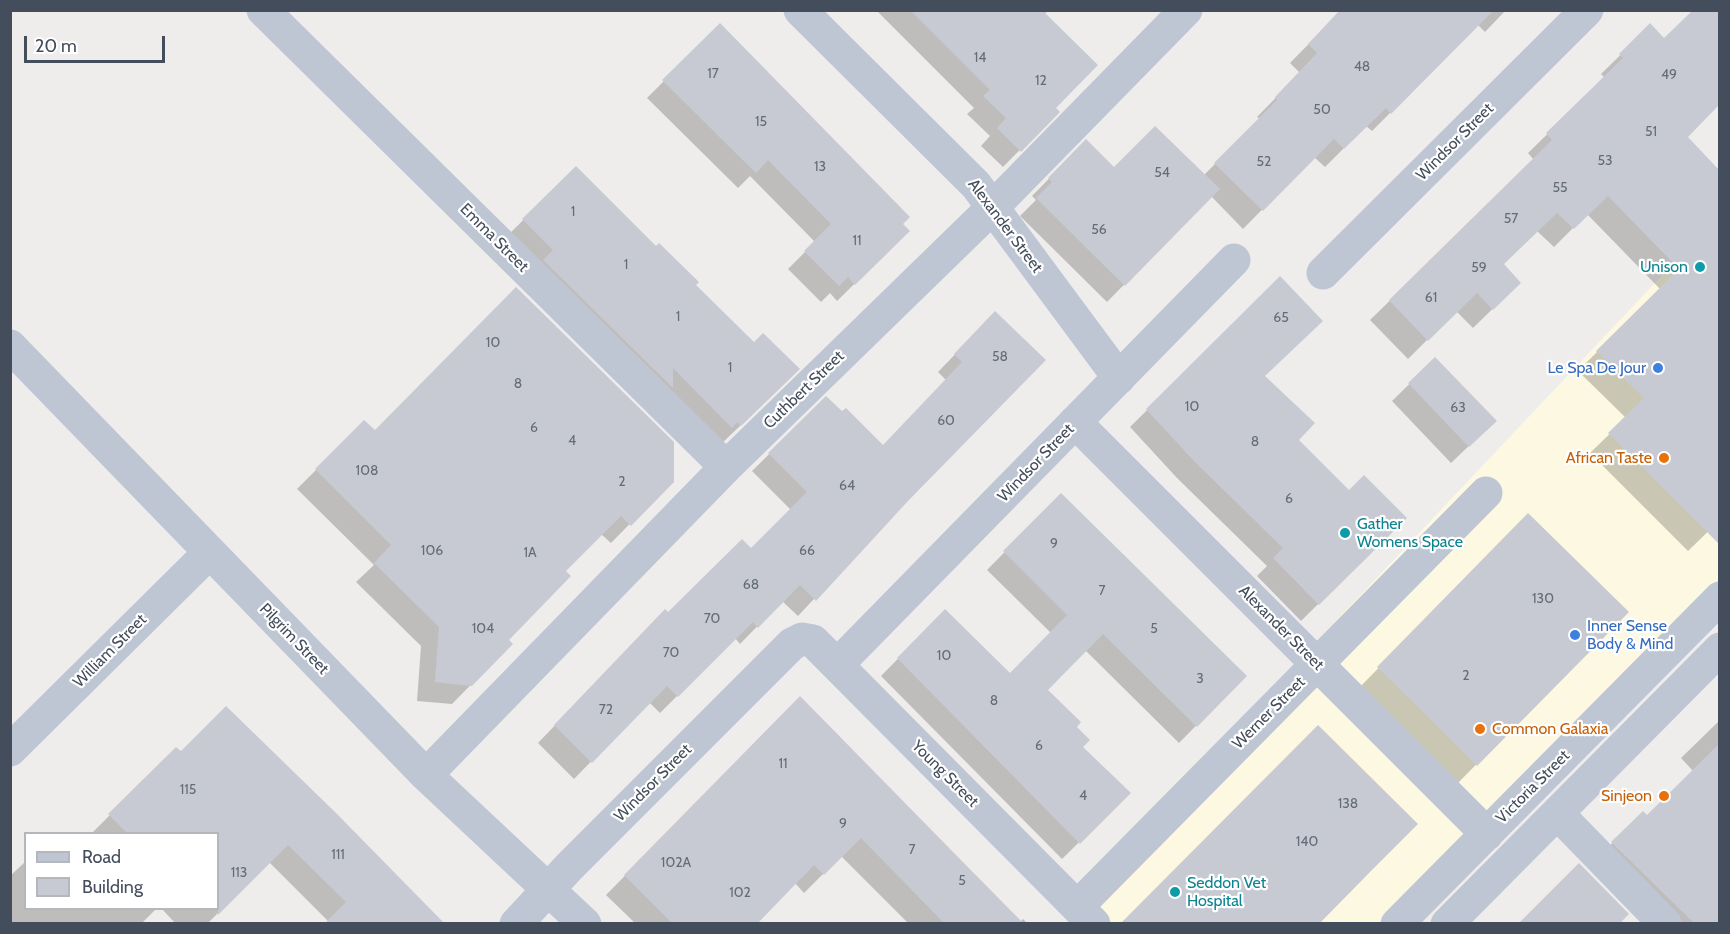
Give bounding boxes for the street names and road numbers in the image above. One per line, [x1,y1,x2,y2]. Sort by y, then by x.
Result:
street label: Windsor Street [1412,99,1498,185]
street label: Alexander Street [963,175,1047,277]
street label: Emma Street [456,200,532,276]
street label: Cuthbert Street [760,347,848,433]
street label: Windsor Street [994,420,1078,506]
street label: Alexander Street [1234,581,1328,675]
street label: Pilgrim Street [255,599,333,679]
street label: William Street [69,610,151,692]
street label: Werner Street [1229,673,1309,753]
street label: Young Street [908,737,982,811]
street label: Windsor Street [610,740,696,826]
street label: Victoria Street [1492,746,1574,828]

